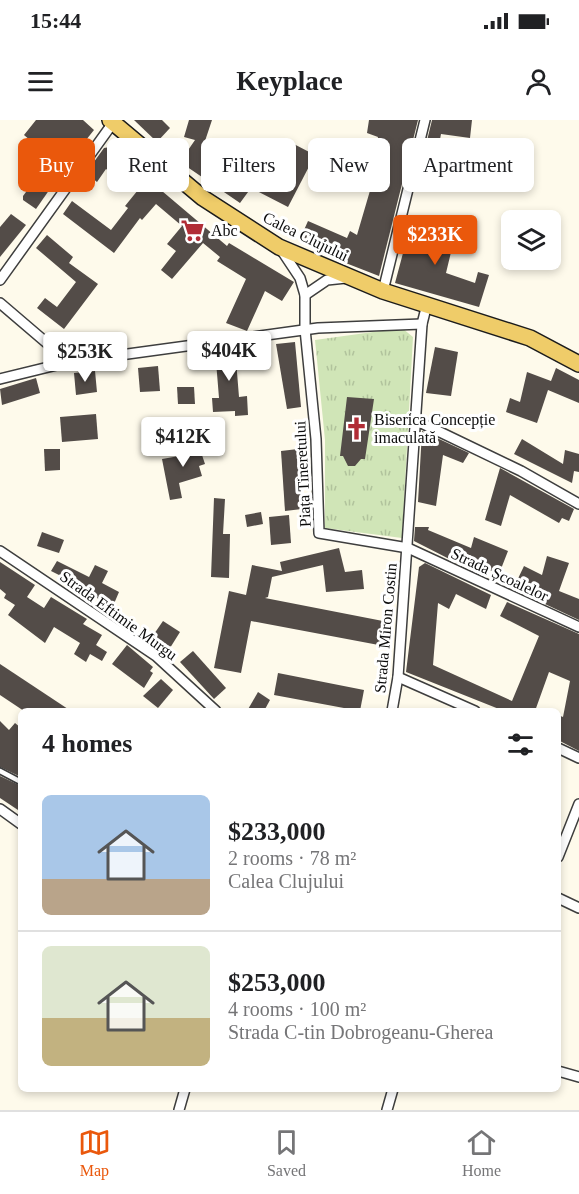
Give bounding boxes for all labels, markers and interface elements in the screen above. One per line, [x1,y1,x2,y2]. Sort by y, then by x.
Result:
text: 15:44 [30,8,81,33]
icon: menu [24,65,57,98]
icon: person [522,65,555,98]
text: Keyplace [236,66,343,96]
chip: Buy [18,138,95,192]
chip: Rent [107,138,189,192]
chip: Filters [201,138,296,192]
chip: New [308,138,390,192]
chip: Apartment [402,138,534,192]
street label: Calea Clujului [260,208,352,266]
map controls [501,210,561,270]
button: layers [501,210,561,270]
pin: $233K [393,215,477,266]
supermarket icon: Abc [180,217,206,243]
place label: Abc [211,222,238,239]
text: $233K [407,223,463,245]
pin: $404K [187,331,271,382]
pin: $253K [43,332,127,383]
text: $404K [201,339,257,361]
text: $253K [57,340,113,362]
place label: Biserica Concepție imaculată [374,411,495,446]
church icon: Biserica Concepție imaculată [343,415,369,441]
pin: $412K [141,417,225,468]
street label: Piața Tineretului [291,420,315,527]
text: $412K [155,425,211,447]
street label: Strada Școalelor [448,544,552,606]
street label: Strada Miron Costin [371,562,400,694]
street label: Strada Eftimie Murgu [56,567,180,664]
icon: filters [504,728,537,761]
text: 4 homes [42,729,132,758]
text: $233,000 [228,817,326,846]
icon: home [90,819,162,891]
text: 2 rooms · 78 m² [228,847,356,869]
text: Calea Clujului [228,870,344,892]
text: $253,000 [228,968,326,997]
icon: home [90,970,162,1042]
text: 4 rooms · 100 m² [228,998,366,1020]
text: Strada C-tin Dobrogeanu-Gherea [228,1021,493,1043]
tab: Map [78,1126,111,1180]
tab: Saved [267,1126,306,1180]
tab: Home [462,1126,501,1180]

